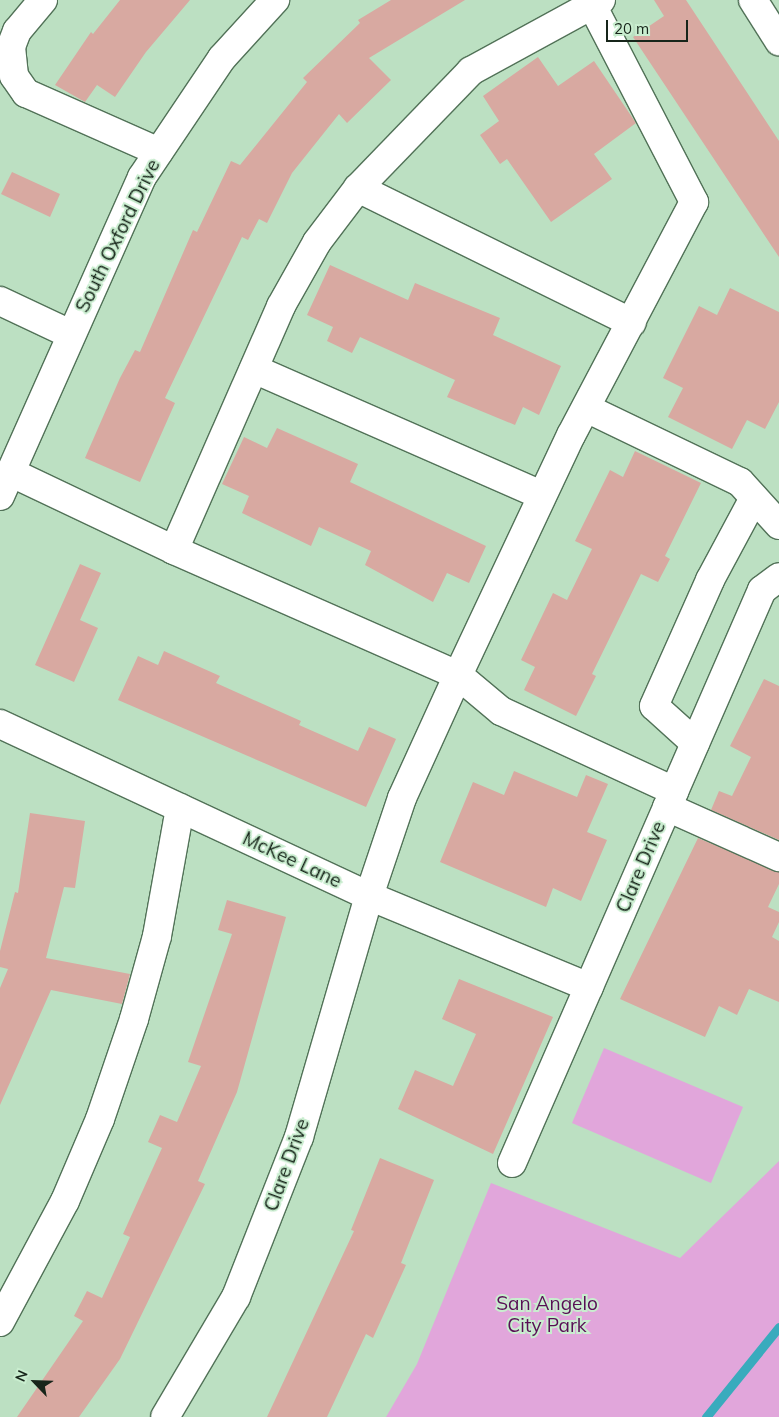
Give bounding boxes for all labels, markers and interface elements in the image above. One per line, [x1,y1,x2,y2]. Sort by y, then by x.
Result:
scale bar [609,10,692,42]
text: 20 m [614,19,649,38]
street label: South Oxford Drive [71,156,165,316]
street label: Clare Drive [612,818,670,916]
street label: McKee Lane [239,827,345,893]
street label: Clare Drive [260,1116,314,1214]
park label: San Angelo City Park [496,1293,598,1337]
north arrow [10,1357,60,1407]
text: N [11,1367,32,1384]

